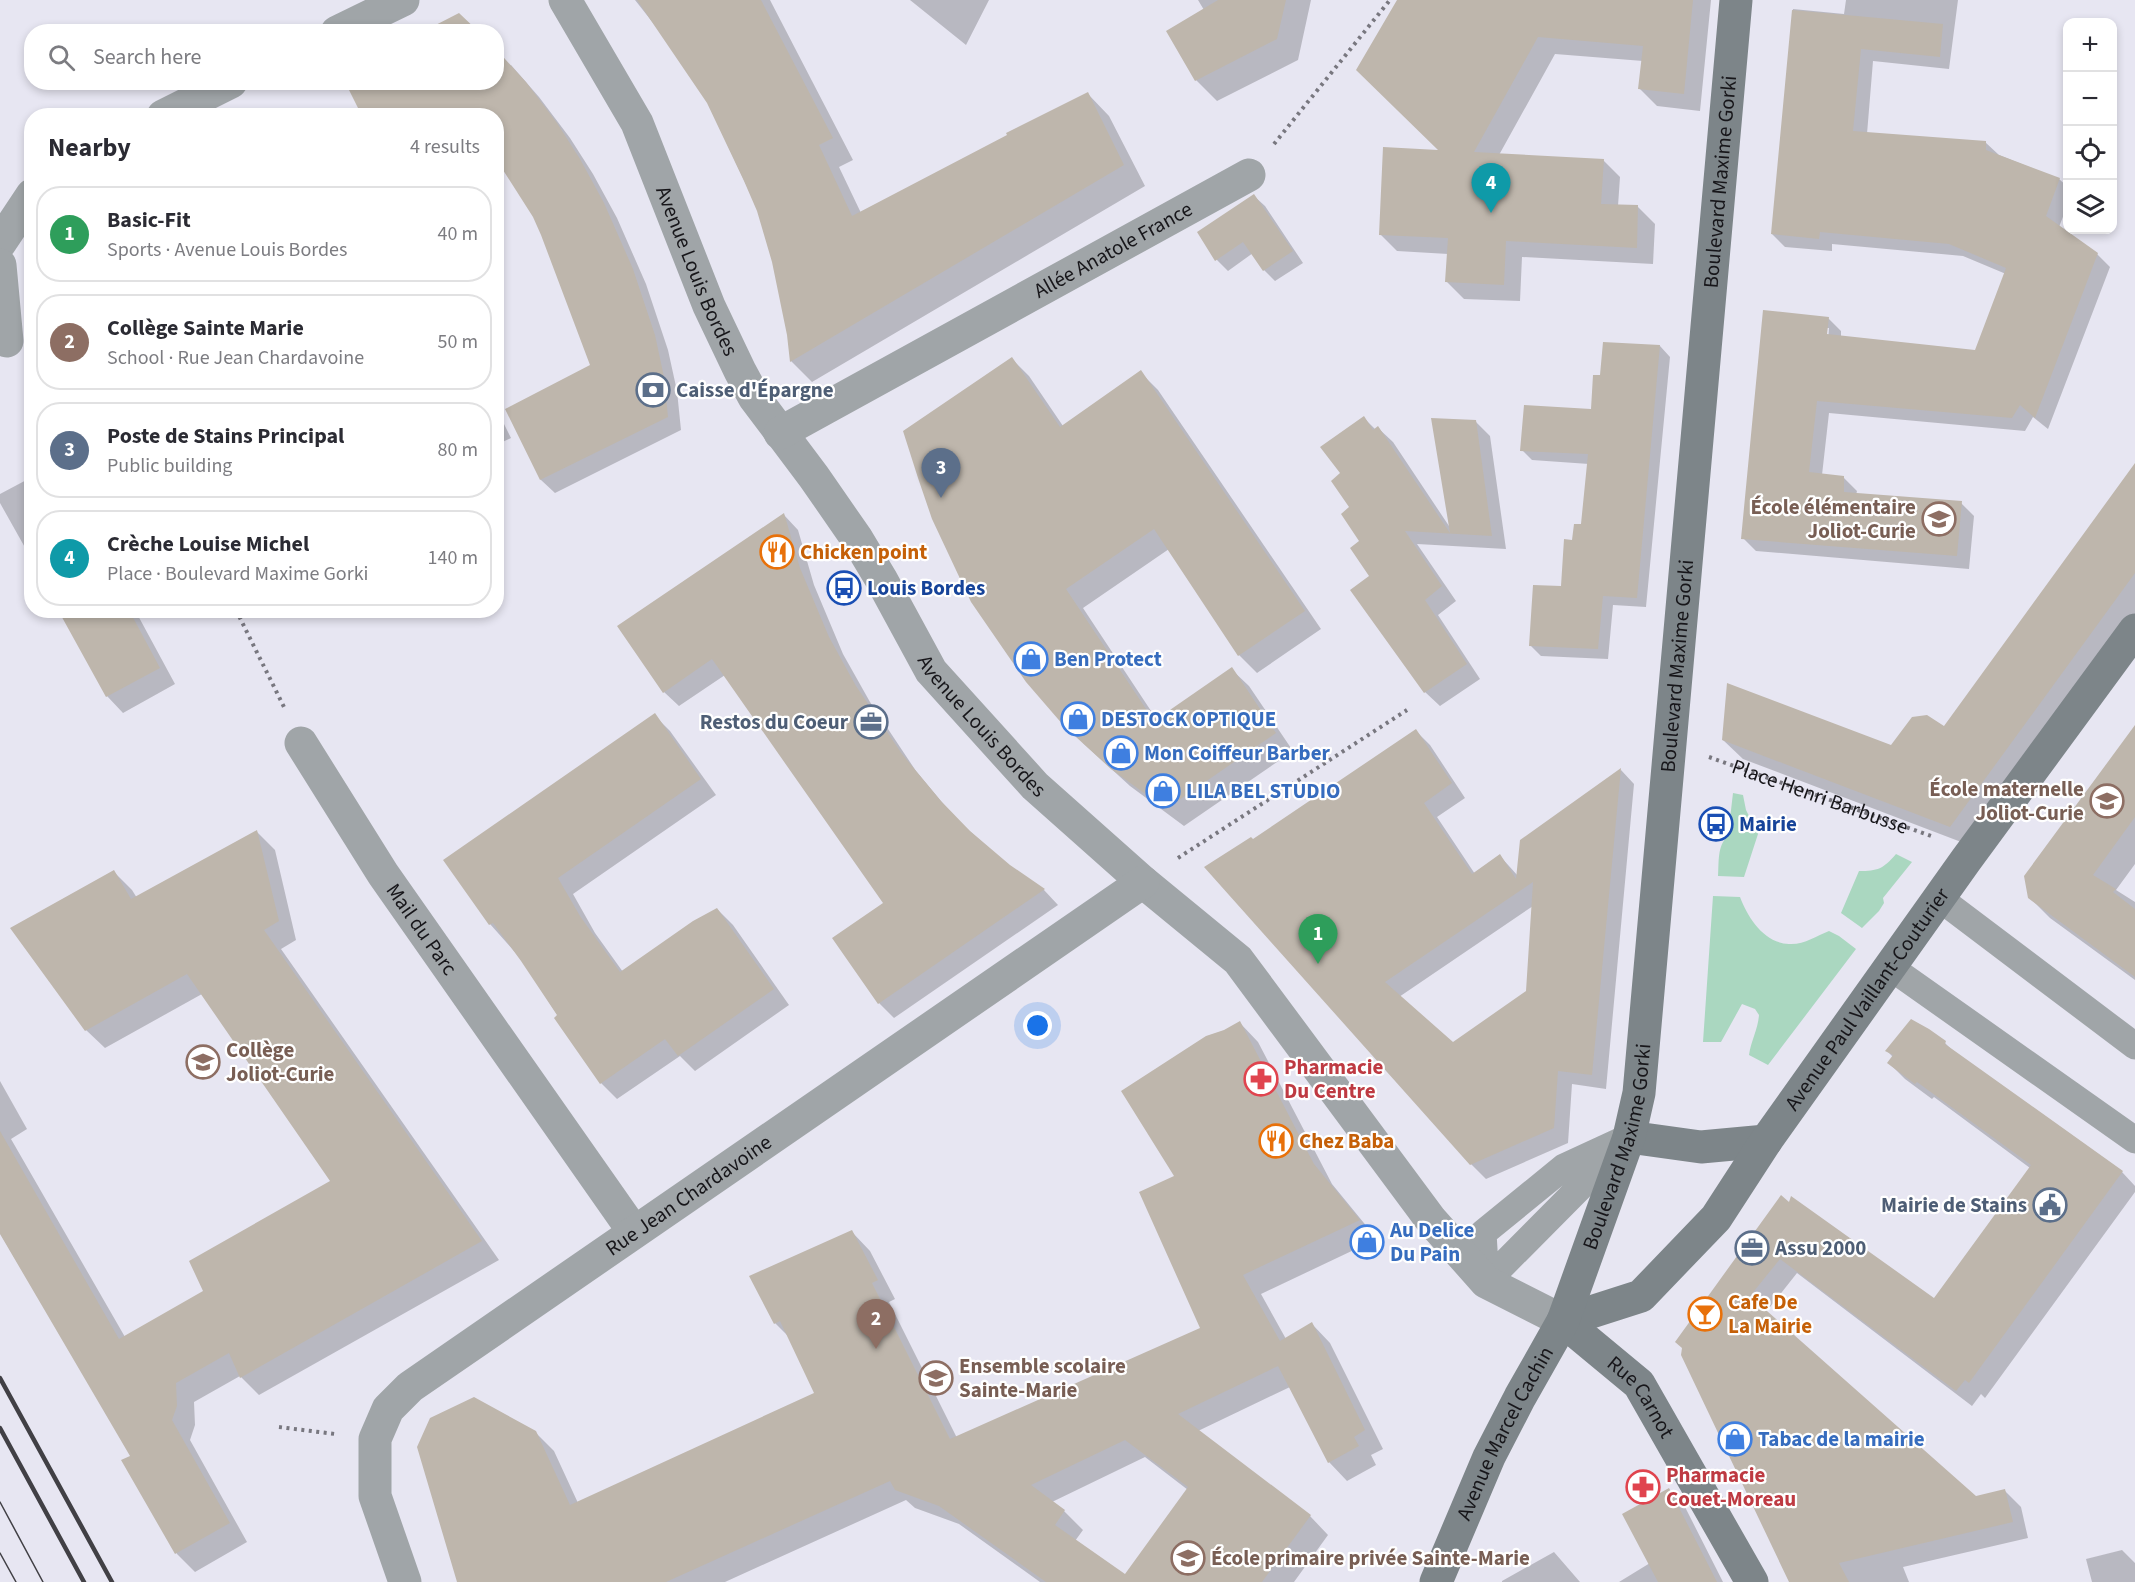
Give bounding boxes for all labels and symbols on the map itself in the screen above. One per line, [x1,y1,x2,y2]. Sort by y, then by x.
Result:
street label: Boulevard Maxime Gorki [1695,74,1744,290]
pin: 4 [1472,164,1510,213]
street label: Avenue Louis Bordes [648,181,746,361]
street label: Allée Anatole France [1028,194,1198,306]
bank icon: Caisse d'Épargne [635,372,671,408]
place label: Caisse d'Épargne [676,375,834,405]
pin: 3 [922,448,960,498]
place label: École élémentaire Joliot-Curie [1751,492,1916,546]
school or university icon: École élémentaire Joliot-Curie [1921,501,1957,537]
restaurant icon: Chicken point [759,534,795,570]
place label: Chicken point [800,537,927,567]
street label: Boulevard Maxime Gorki [1653,558,1701,774]
bus stop icon: Louis Bordes [826,570,862,606]
place label: Louis Bordes [867,573,985,603]
shop icon: Ben Protect [1013,641,1049,677]
place label: Ben Protect [1054,644,1162,674]
street label: Avenue Louis Bordes [910,649,1053,804]
shop icon: DESTOCK OPTIQUE [1060,701,1096,737]
office icon: Restos du Coeur [853,704,889,740]
place label: DESTOCK OPTIQUE [1101,704,1276,734]
place label: Restos du Coeur [700,707,849,737]
shop icon: Mon Coiffeur Barber [1103,735,1139,771]
place label: Mon Coiffeur Barber [1144,738,1331,768]
street label: Place Henri Barbusse [1728,751,1912,842]
shop icon: LILA BEL STUDIO [1145,773,1181,809]
place label: École maternelle Joliot-Curie [1929,774,2084,828]
place label: LILA BEL STUDIO [1186,776,1340,806]
school or university icon: École maternelle Joliot-Curie [2089,783,2125,819]
bus stop icon: Mairie [1698,806,1734,842]
place label: Mairie [1739,809,1797,839]
street label: Mail du Parc [379,877,465,982]
street label: Avenue Paul Vaillant-Couturier [1777,881,1957,1117]
pin: 1 [1298,914,1338,964]
your location [1023,1011,1052,1040]
place label: Collège Joliot-Curie [226,1035,335,1089]
street label: Boulevard Maxime Gorki [1575,1042,1658,1254]
school or university icon: Collège Joliot-Curie [185,1044,221,1080]
place label: Pharmacie Du Centre [1284,1052,1384,1106]
pharmacy icon: Pharmacie Du Centre [1243,1061,1279,1097]
restaurant icon: Chez Baba [1258,1123,1294,1159]
place label: Chez Baba [1299,1126,1394,1156]
street label: Rue Jean Chardavoine [599,1127,778,1263]
public building icon: Mairie de Stains [2032,1187,2068,1223]
place label: Mairie de Stains [1881,1190,2027,1220]
place label: Au Delice Du Pain [1389,1215,1474,1269]
shop icon: Au Delice Du Pain [1349,1224,1385,1260]
office icon: Assu 2000 [1734,1230,1770,1266]
place label: Assu 2000 [1774,1233,1866,1263]
place label: Cafe De La Mairie [1728,1287,1812,1341]
bar icon: Cafe De La Mairie [1687,1296,1723,1332]
pin: 2 [856,1300,896,1349]
street label: Avenue Marcel Cachin [1449,1341,1561,1525]
street label: Rue Carnot [1601,1349,1682,1444]
place label: Ensemble scolaire Sainte-Marie [959,1351,1126,1405]
school or university icon: Ensemble scolaire Sainte-Marie [918,1360,954,1396]
shop icon: Tabac de la mairie [1717,1421,1753,1457]
place label: Tabac de la mairie [1758,1424,1925,1454]
place label: Pharmacie Couet-Moreau [1666,1460,1796,1514]
pharmacy icon: Pharmacie Couet-Moreau [1625,1469,1661,1505]
school or university icon: École primaire privée Sainte-Marie [1170,1540,1206,1576]
place label: École primaire privée Sainte-Marie [1211,1543,1530,1573]

